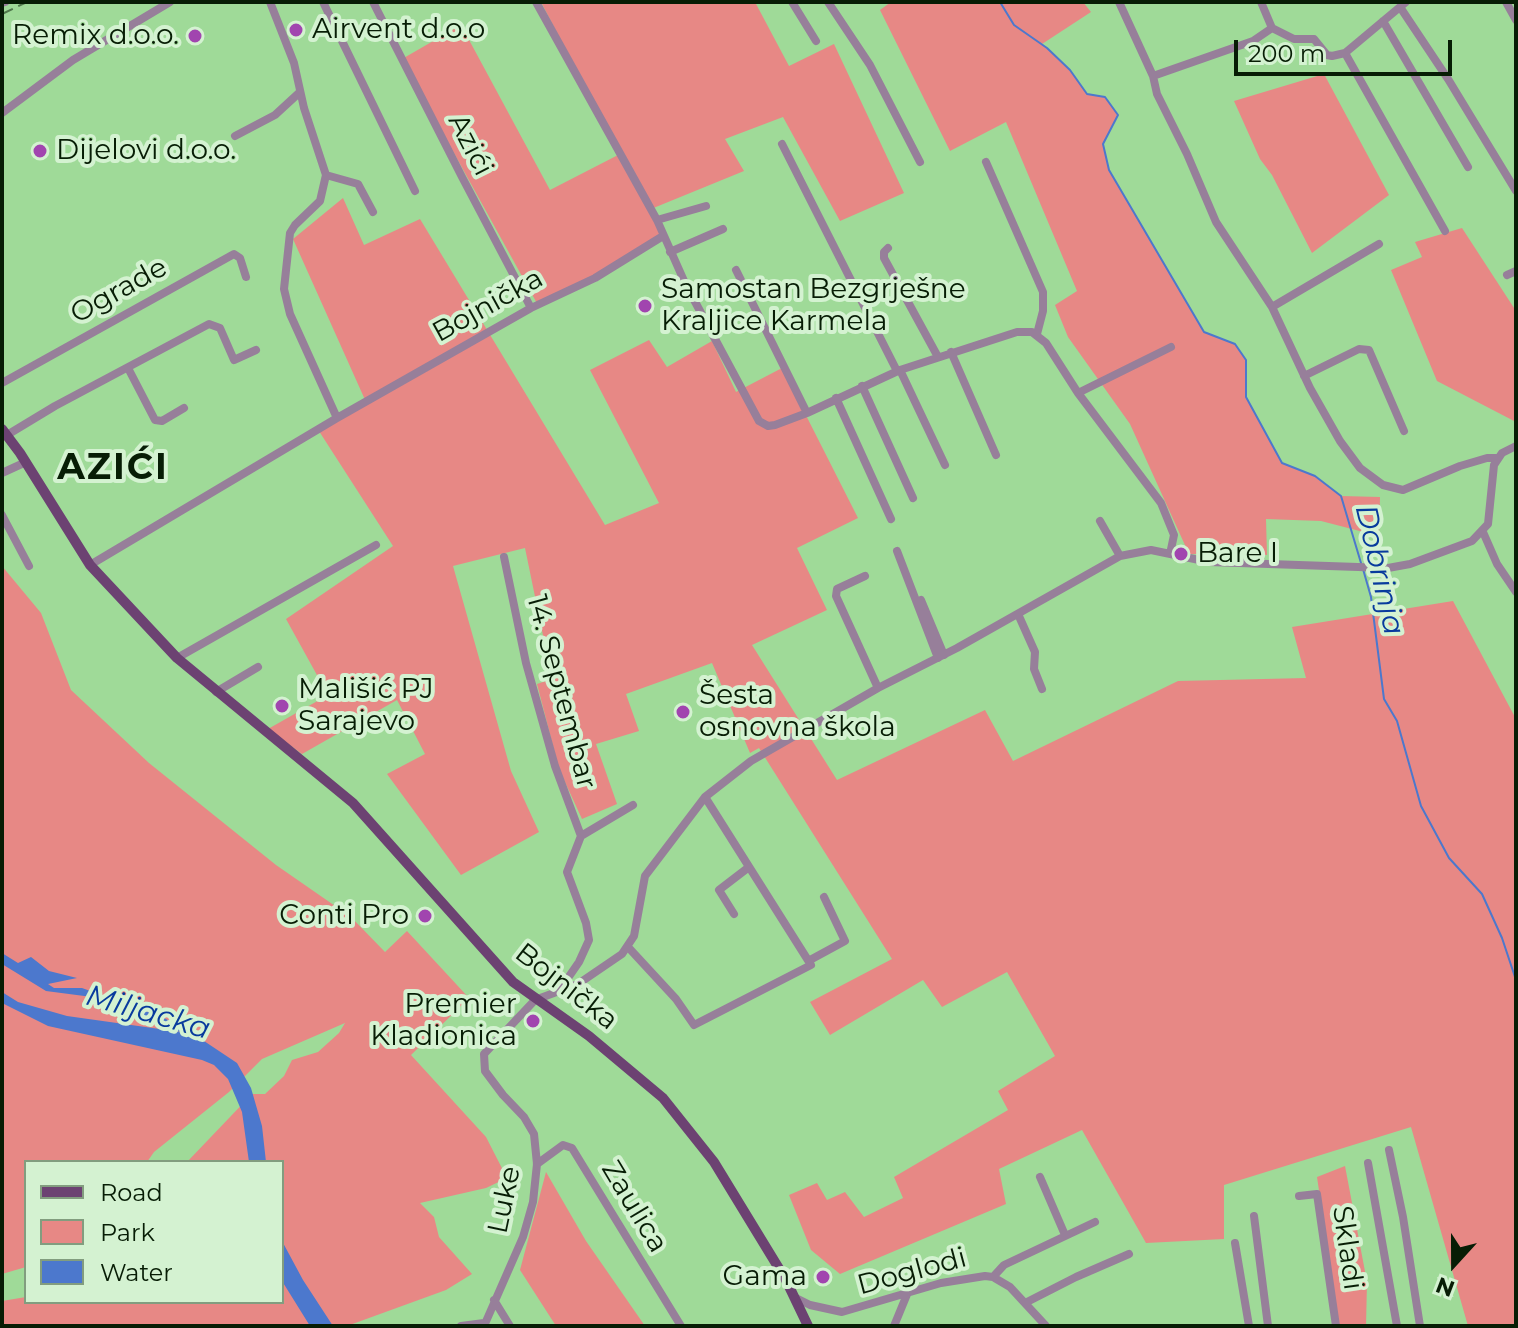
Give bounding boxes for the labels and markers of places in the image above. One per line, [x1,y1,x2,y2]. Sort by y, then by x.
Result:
place label: Airvent d.o.o [312,13,485,47]
place label: Remix d.o.o. [12,19,179,53]
marker: Airvent d.o.o [287,21,305,39]
marker: Remix d.o.o. [186,27,204,45]
place label: Dijelovi d.o.o. [56,134,236,168]
marker: Dijelovi d.o.o. [31,142,49,160]
place label: Samostan Bezgrješne Kraljice Karmela [661,273,966,339]
marker: Samostan Bezgrješne Kraljice Karmela [636,297,654,315]
place label: Bare I [1197,537,1278,571]
marker: Bare I [1172,545,1190,563]
place label: Mališić PJ Sarajevo [298,673,434,739]
place label: Šesta osnovna škola [699,679,896,745]
marker: Mališić PJ Sarajevo [273,697,291,715]
marker: Šesta osnovna škola [674,703,692,721]
place label: Conti Pro [279,899,409,933]
marker: Conti Pro [416,907,434,925]
place label: Premier Kladionica [370,988,517,1054]
marker: Premier Kladionica [524,1012,542,1030]
place label: Gama [723,1260,807,1294]
marker: Gama [814,1268,832,1286]

